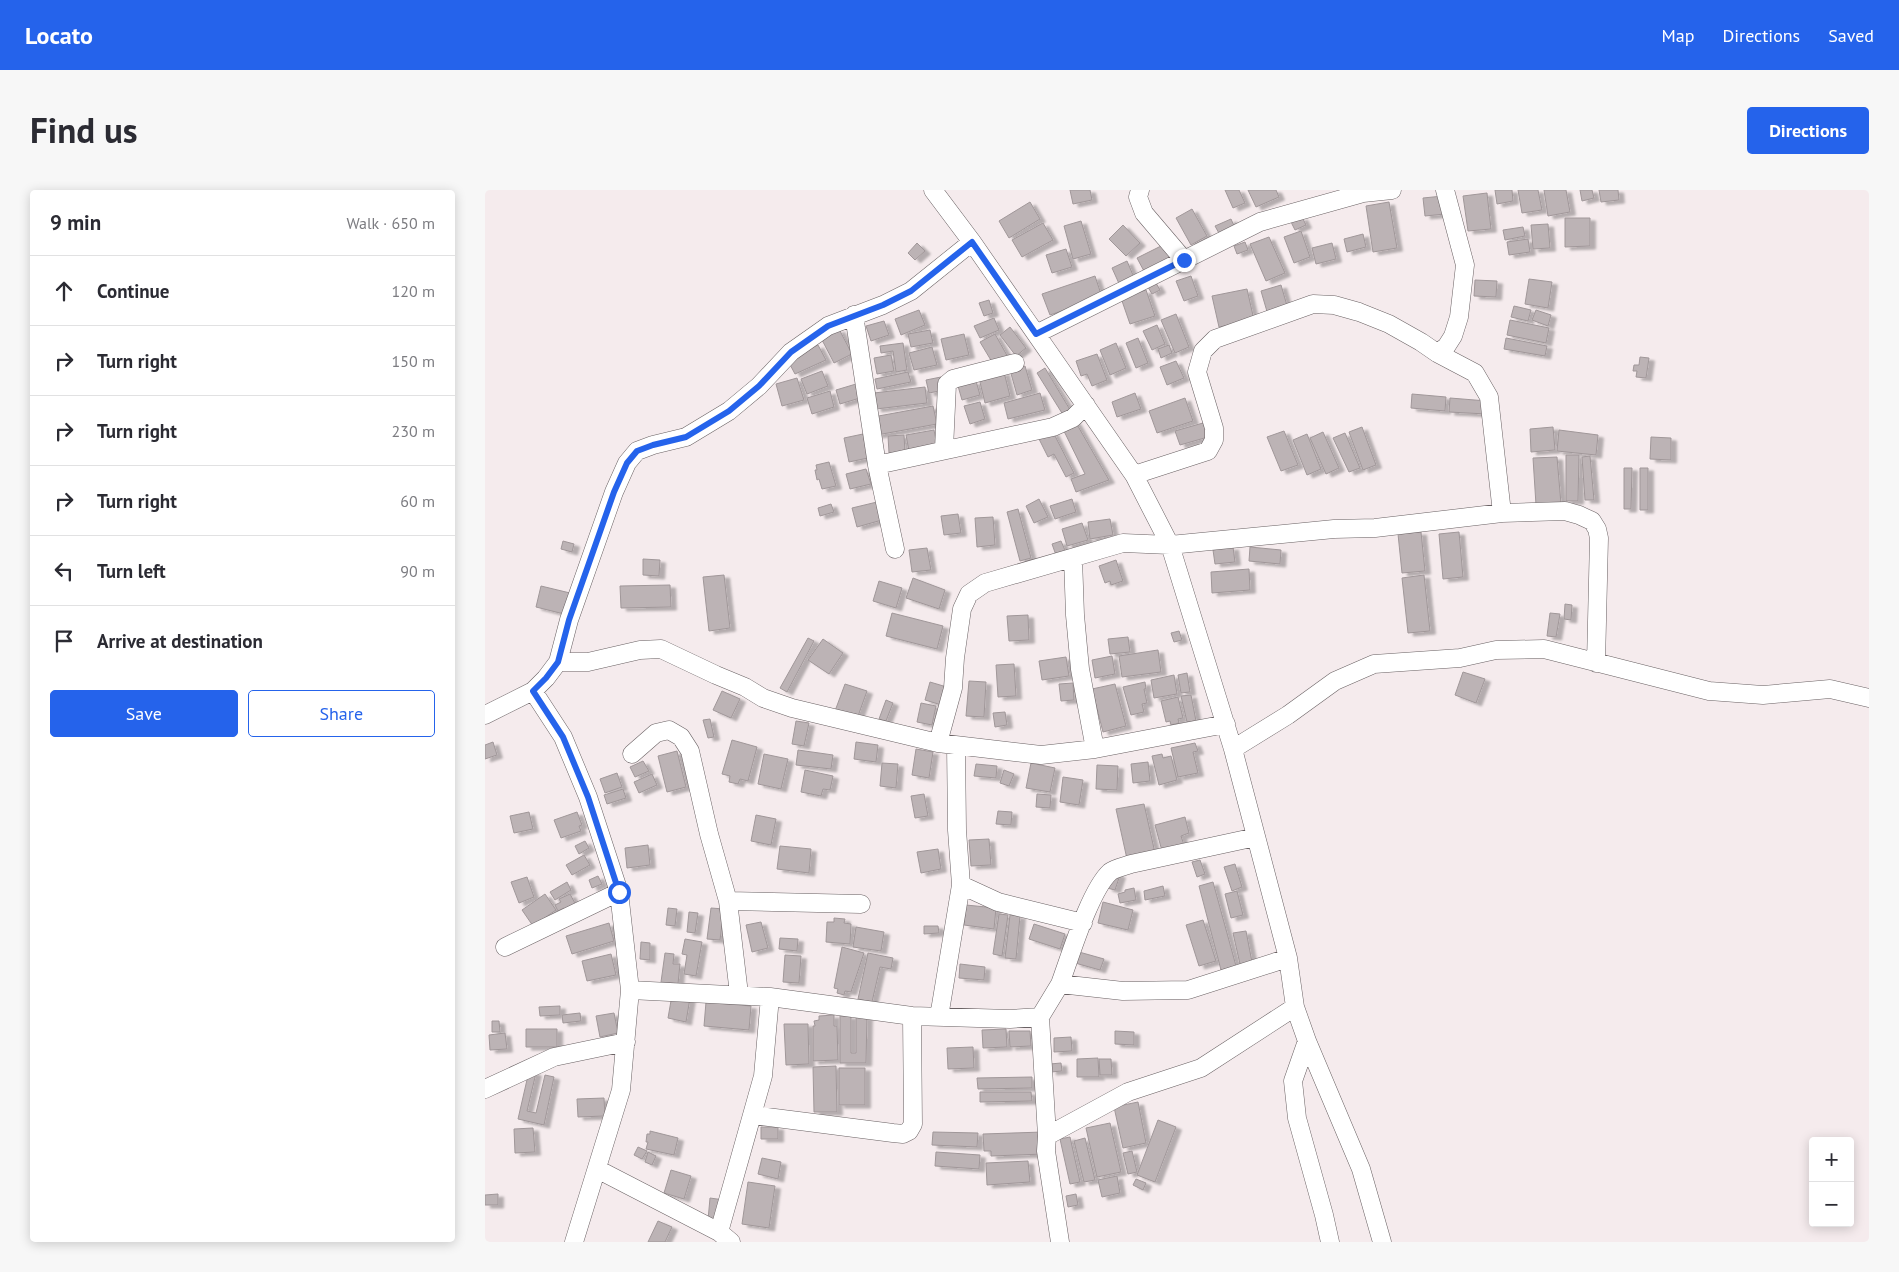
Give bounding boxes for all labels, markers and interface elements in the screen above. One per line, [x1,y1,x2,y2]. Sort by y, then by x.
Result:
text: Locato [25,20,93,51]
text: Map [1662,24,1694,47]
text: Directions [1722,24,1800,47]
text: Saved [1828,24,1874,47]
text: Find us [30,107,138,153]
button: Directions [1747,107,1869,154]
text: 9 min [50,209,101,236]
text: Walk · 650 m [346,213,435,233]
route end [1173,249,1196,272]
icon: ahead [50,277,78,305]
text: Continue [97,279,169,303]
text: 120 m [392,281,435,301]
icon: right [50,347,78,375]
text: Turn right [97,349,177,373]
text: 150 m [392,351,435,371]
icon: right [50,417,78,445]
text: Turn right [97,419,177,443]
text: 230 m [392,421,435,441]
icon: right [50,487,78,515]
text: Turn right [97,489,177,513]
text: 60 m [400,491,435,511]
icon: left [50,557,78,585]
text: Turn left [97,559,166,583]
text: 90 m [400,561,435,581]
icon: arrive [50,627,78,655]
text: Arrive at destination [97,629,263,653]
button: Save [50,690,238,737]
button: Share [248,690,435,737]
route start [608,881,631,904]
map controls [1809,1137,1854,1227]
button: + [1809,1137,1854,1182]
button: − [1809,1182,1854,1227]

